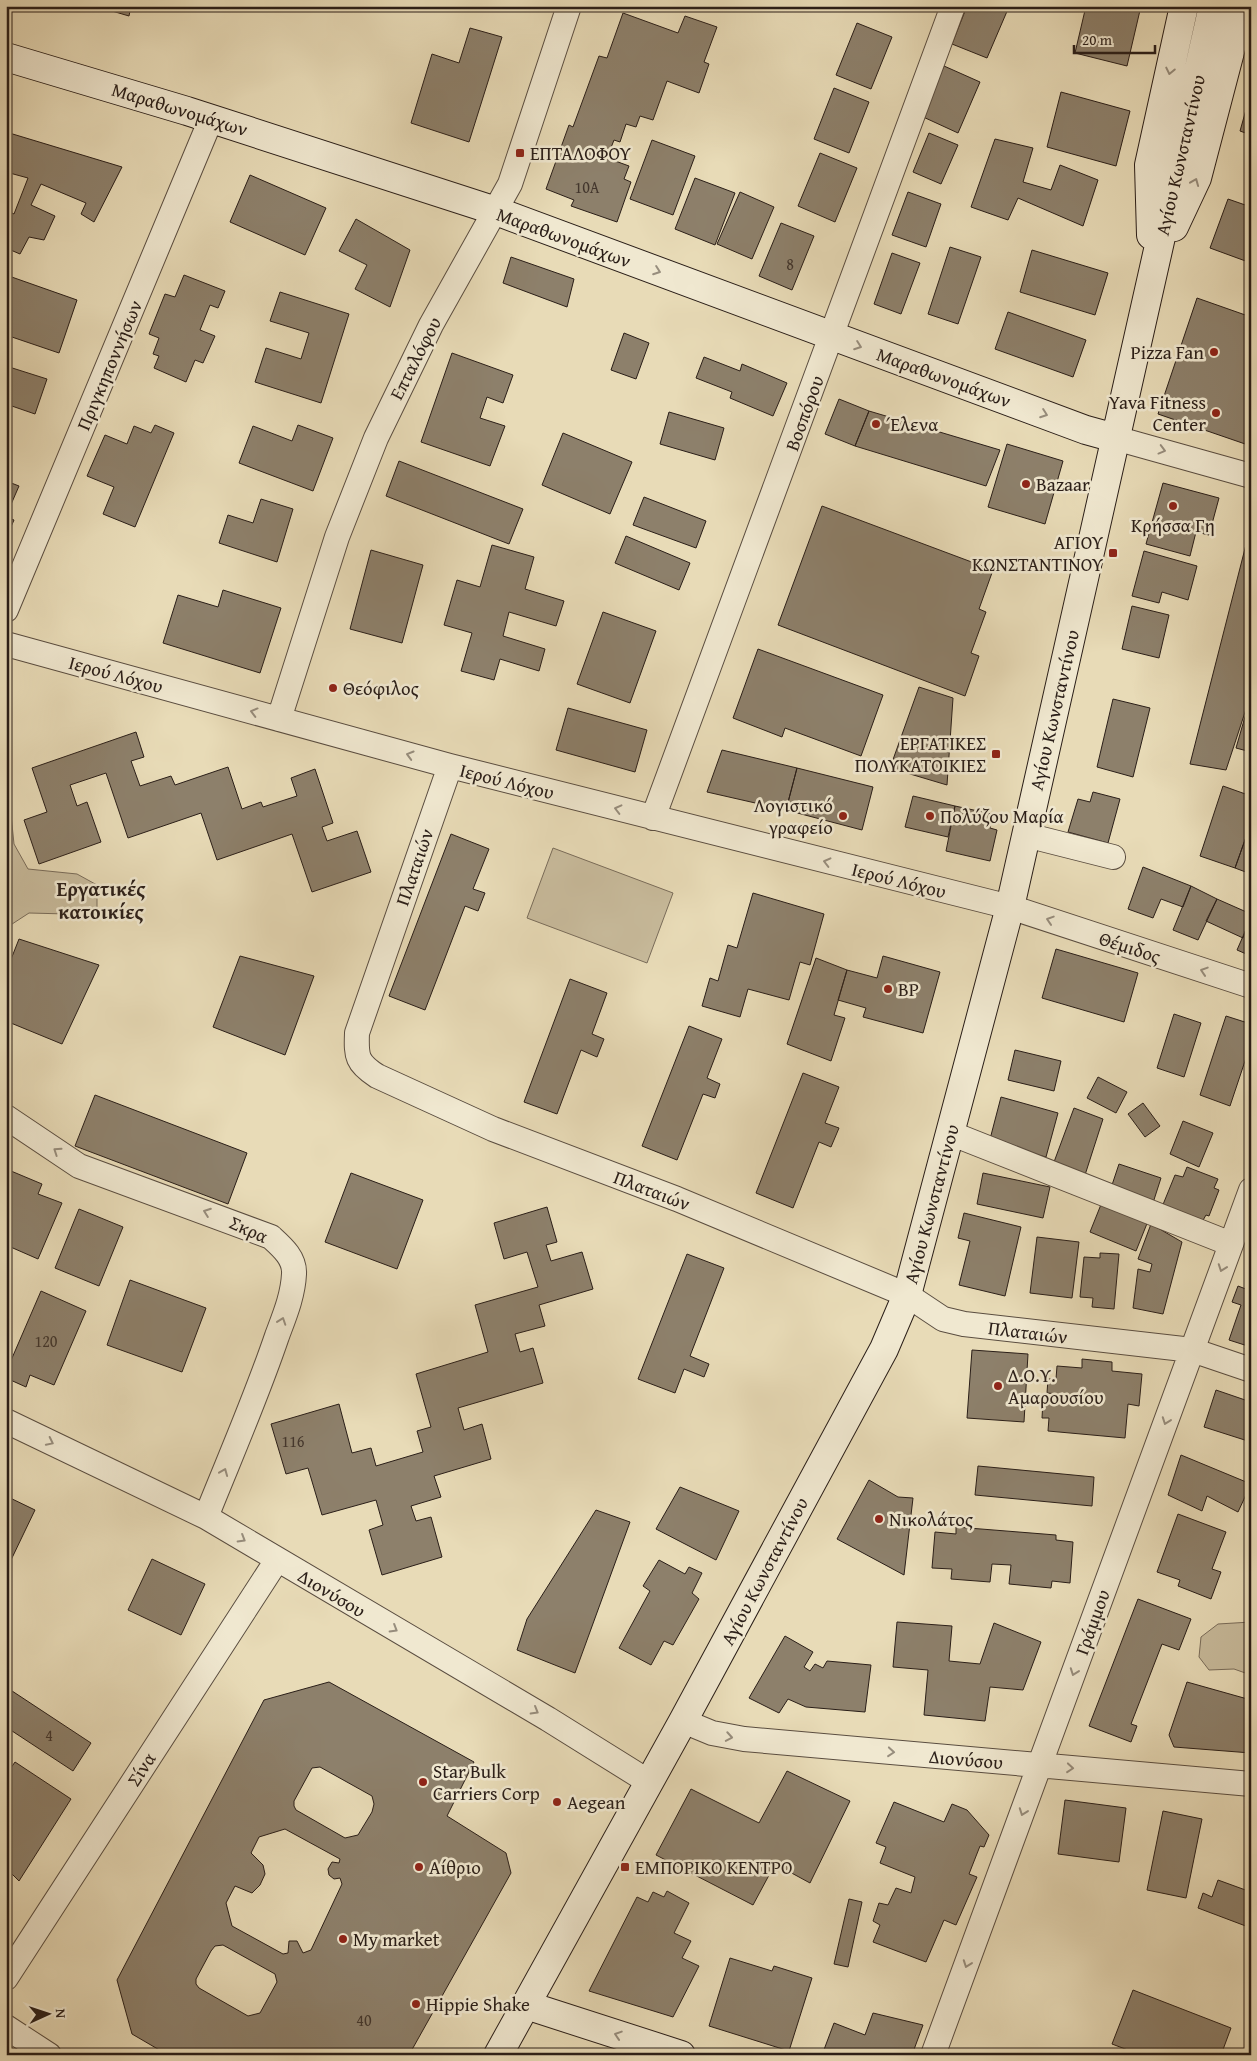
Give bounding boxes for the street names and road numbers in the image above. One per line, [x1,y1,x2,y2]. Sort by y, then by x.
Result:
street label: Αγίου Κωνσταντίνου [1148,72,1212,238]
street label: Μαραθωνομάχων [108,75,252,143]
street label: Μαραθωνομάχων [493,200,635,274]
street label: Πριγκηποννήσων [69,295,149,434]
street label: Επταλόφου [382,311,448,404]
street label: Μαραθωνομάχων [873,340,1015,414]
street label: Βοσπόρου [777,371,831,455]
street label: Αγίου Κωνσταντίνου [1022,627,1086,793]
street label: Ιερού Λόχου [66,648,166,700]
street label: Ιερού Λόχου [457,756,557,806]
street label: Πλαταιών [388,824,440,909]
street label: Ιερού Λόχου [849,855,949,905]
street label: Θέμιδος [1095,924,1165,970]
street label: Αγίου Κωνσταντίνου [896,1121,966,1287]
street label: Πλαταιών [610,1163,695,1217]
street label: Σκρα [225,1208,273,1250]
street label: Πλαταιών [987,1313,1070,1351]
street label: Αγίου Κωνσταντίνου [713,1492,815,1650]
street label: Διονύσου [293,1562,371,1624]
street label: Γράμμου [1067,1585,1117,1659]
street label: Διονύσου [928,1742,1004,1776]
street label: Σίνα [120,1746,162,1792]

